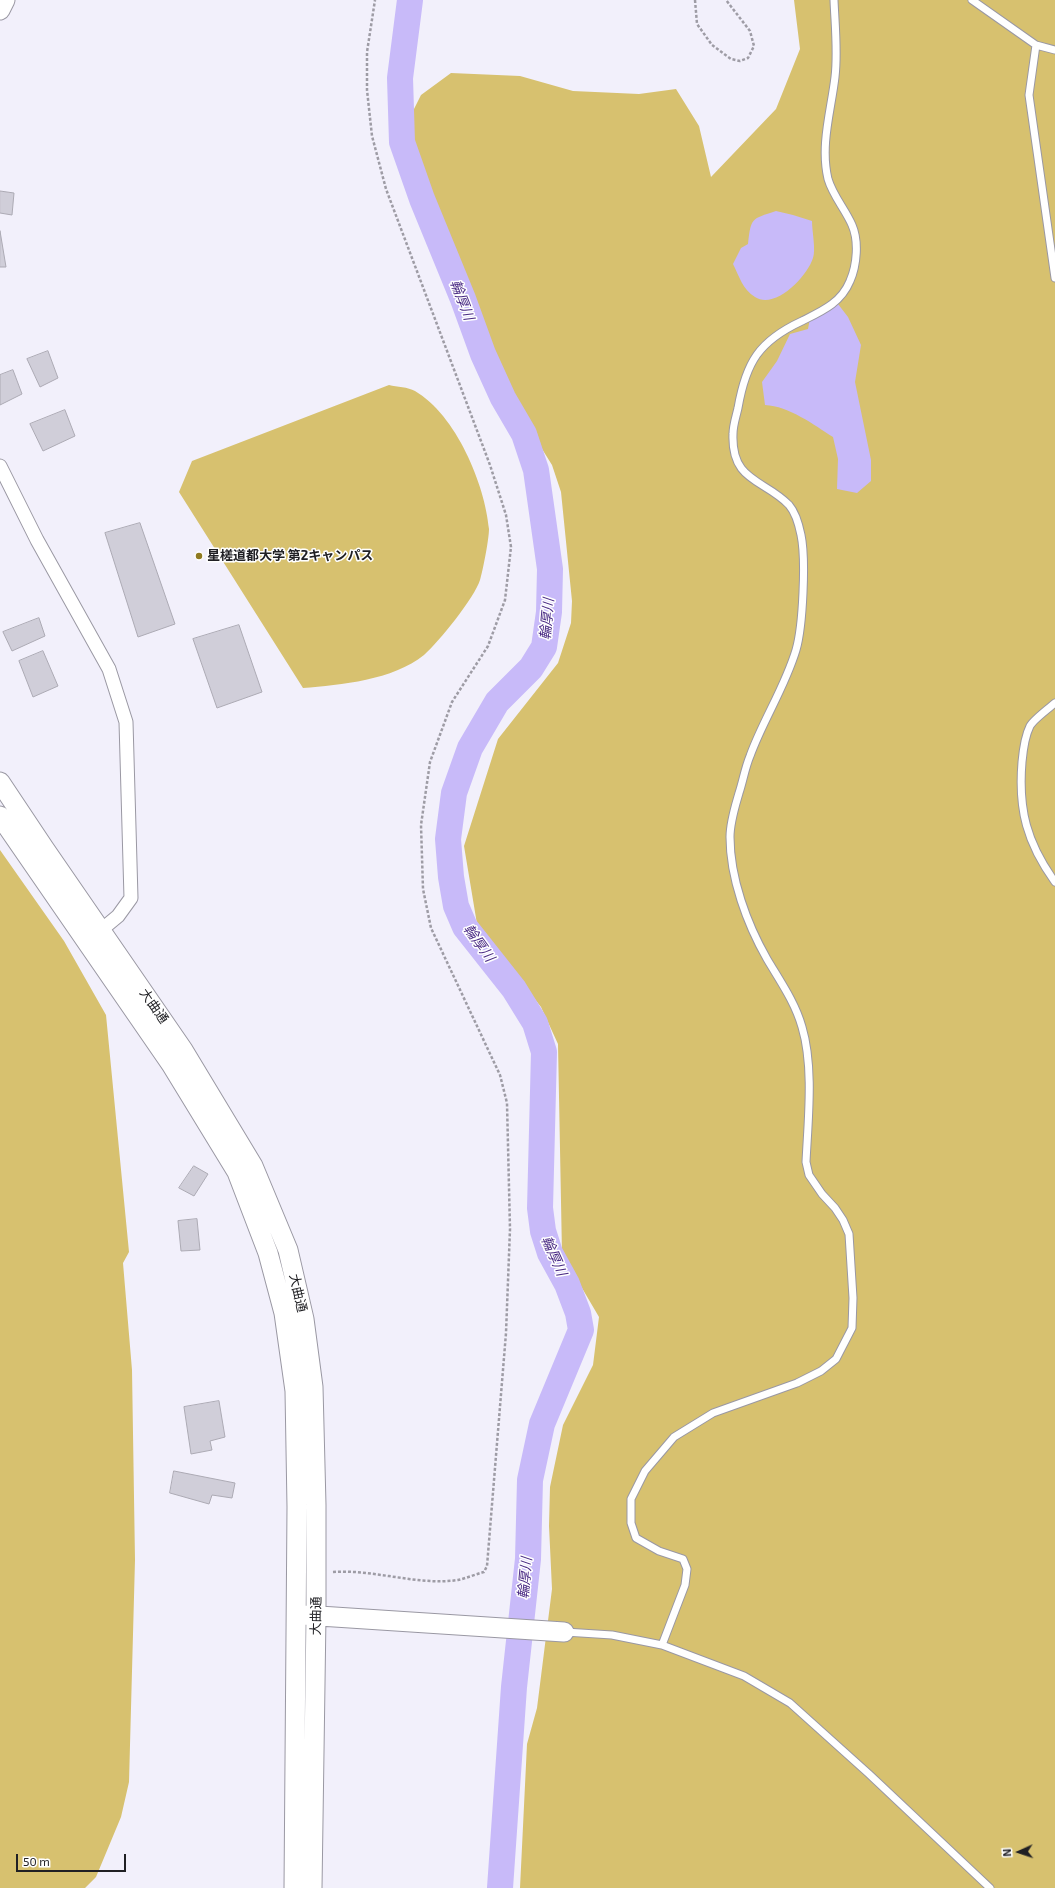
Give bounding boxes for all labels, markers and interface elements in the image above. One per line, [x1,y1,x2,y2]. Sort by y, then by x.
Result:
water label: 輪厚川 [447,277,477,323]
place label: 星槎道都大学 第2キャンパス [207,548,373,564]
marker: 星槎道都大学 第2キャンパス [194,551,204,561]
water label: 輪厚川 [537,597,557,641]
water label: 輪厚川 [460,921,498,965]
street label: 大曲通 [136,986,172,1026]
water label: 輪厚川 [538,1233,570,1279]
street label: 大曲通 [286,1272,310,1314]
water label: 輪厚川 [515,1556,535,1600]
street label: 大曲通 [308,1596,324,1636]
north arrow [999,1832,1039,1872]
scale bar [18,1846,128,1872]
text: N [1000,1848,1013,1857]
text: 50 m [23,1854,50,1868]

